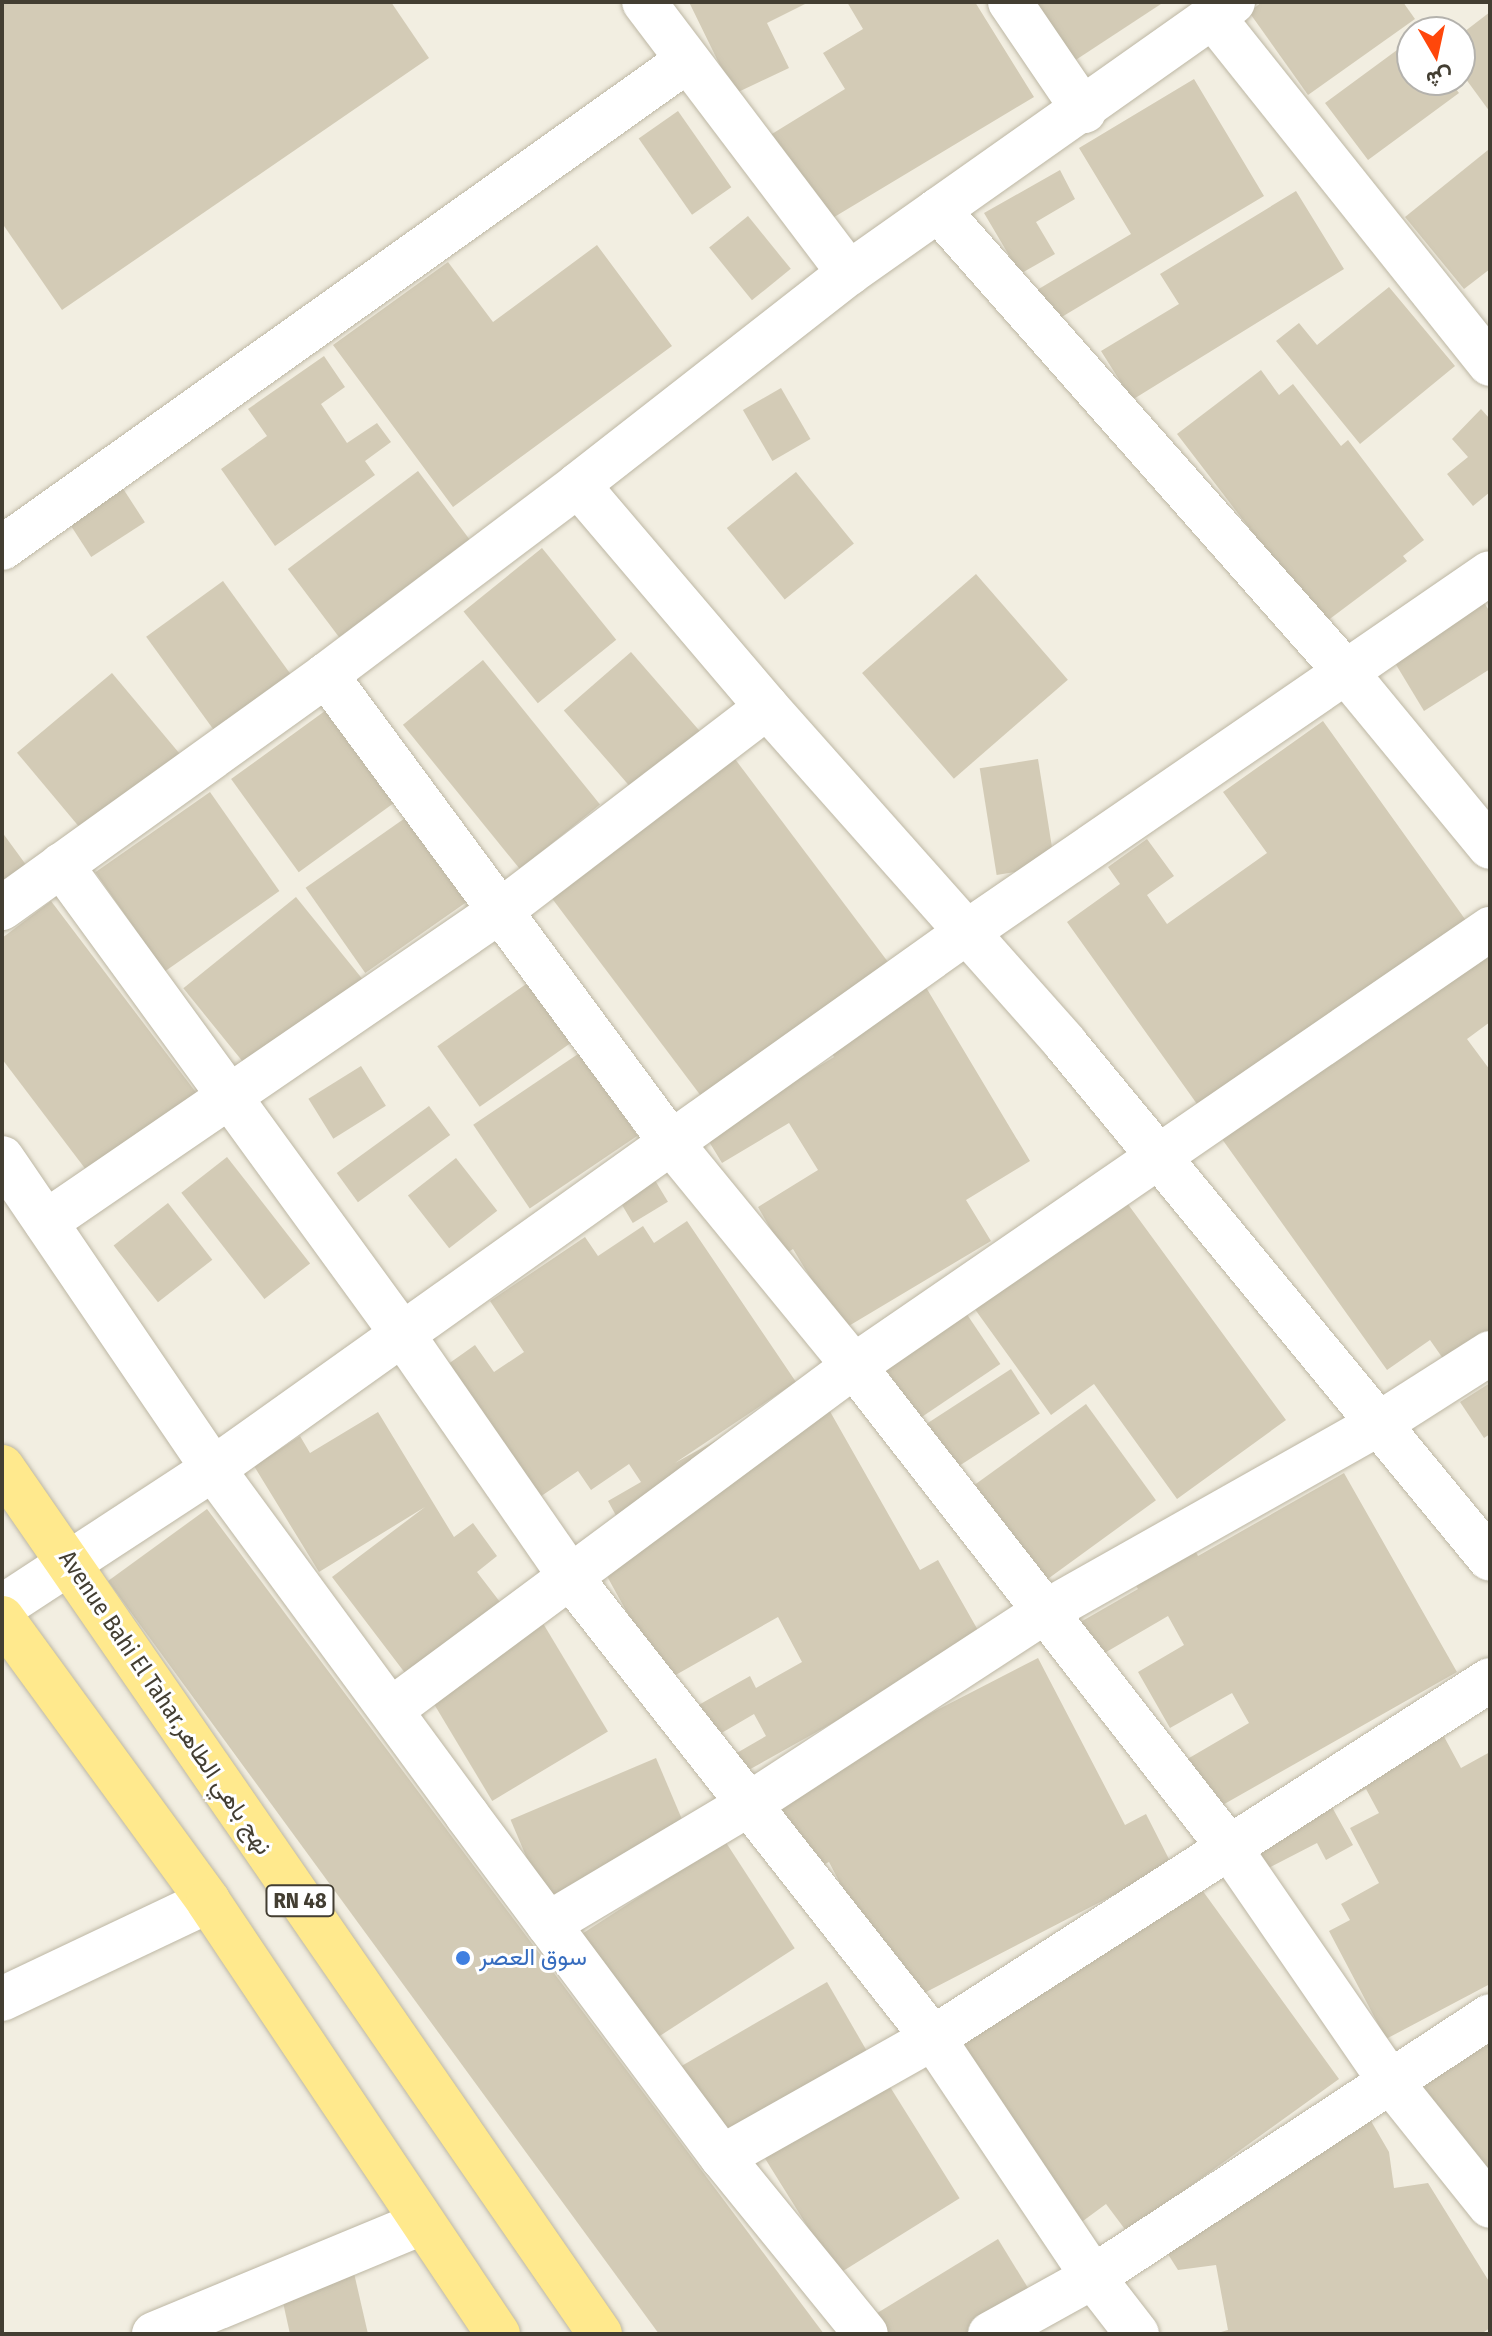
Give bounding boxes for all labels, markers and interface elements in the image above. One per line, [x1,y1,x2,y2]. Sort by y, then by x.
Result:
north arrow [1396,16,1476,96]
text: ش [1424,63,1455,94]
street label: Avenue Bahi El Tahar,نهج باهي الطاهر [52,1545,278,1861]
road number: RN 48 [264,1883,336,1919]
place label: سوق العصر [479,1944,587,1972]
marker: سوق العصر [454,1949,472,1967]

